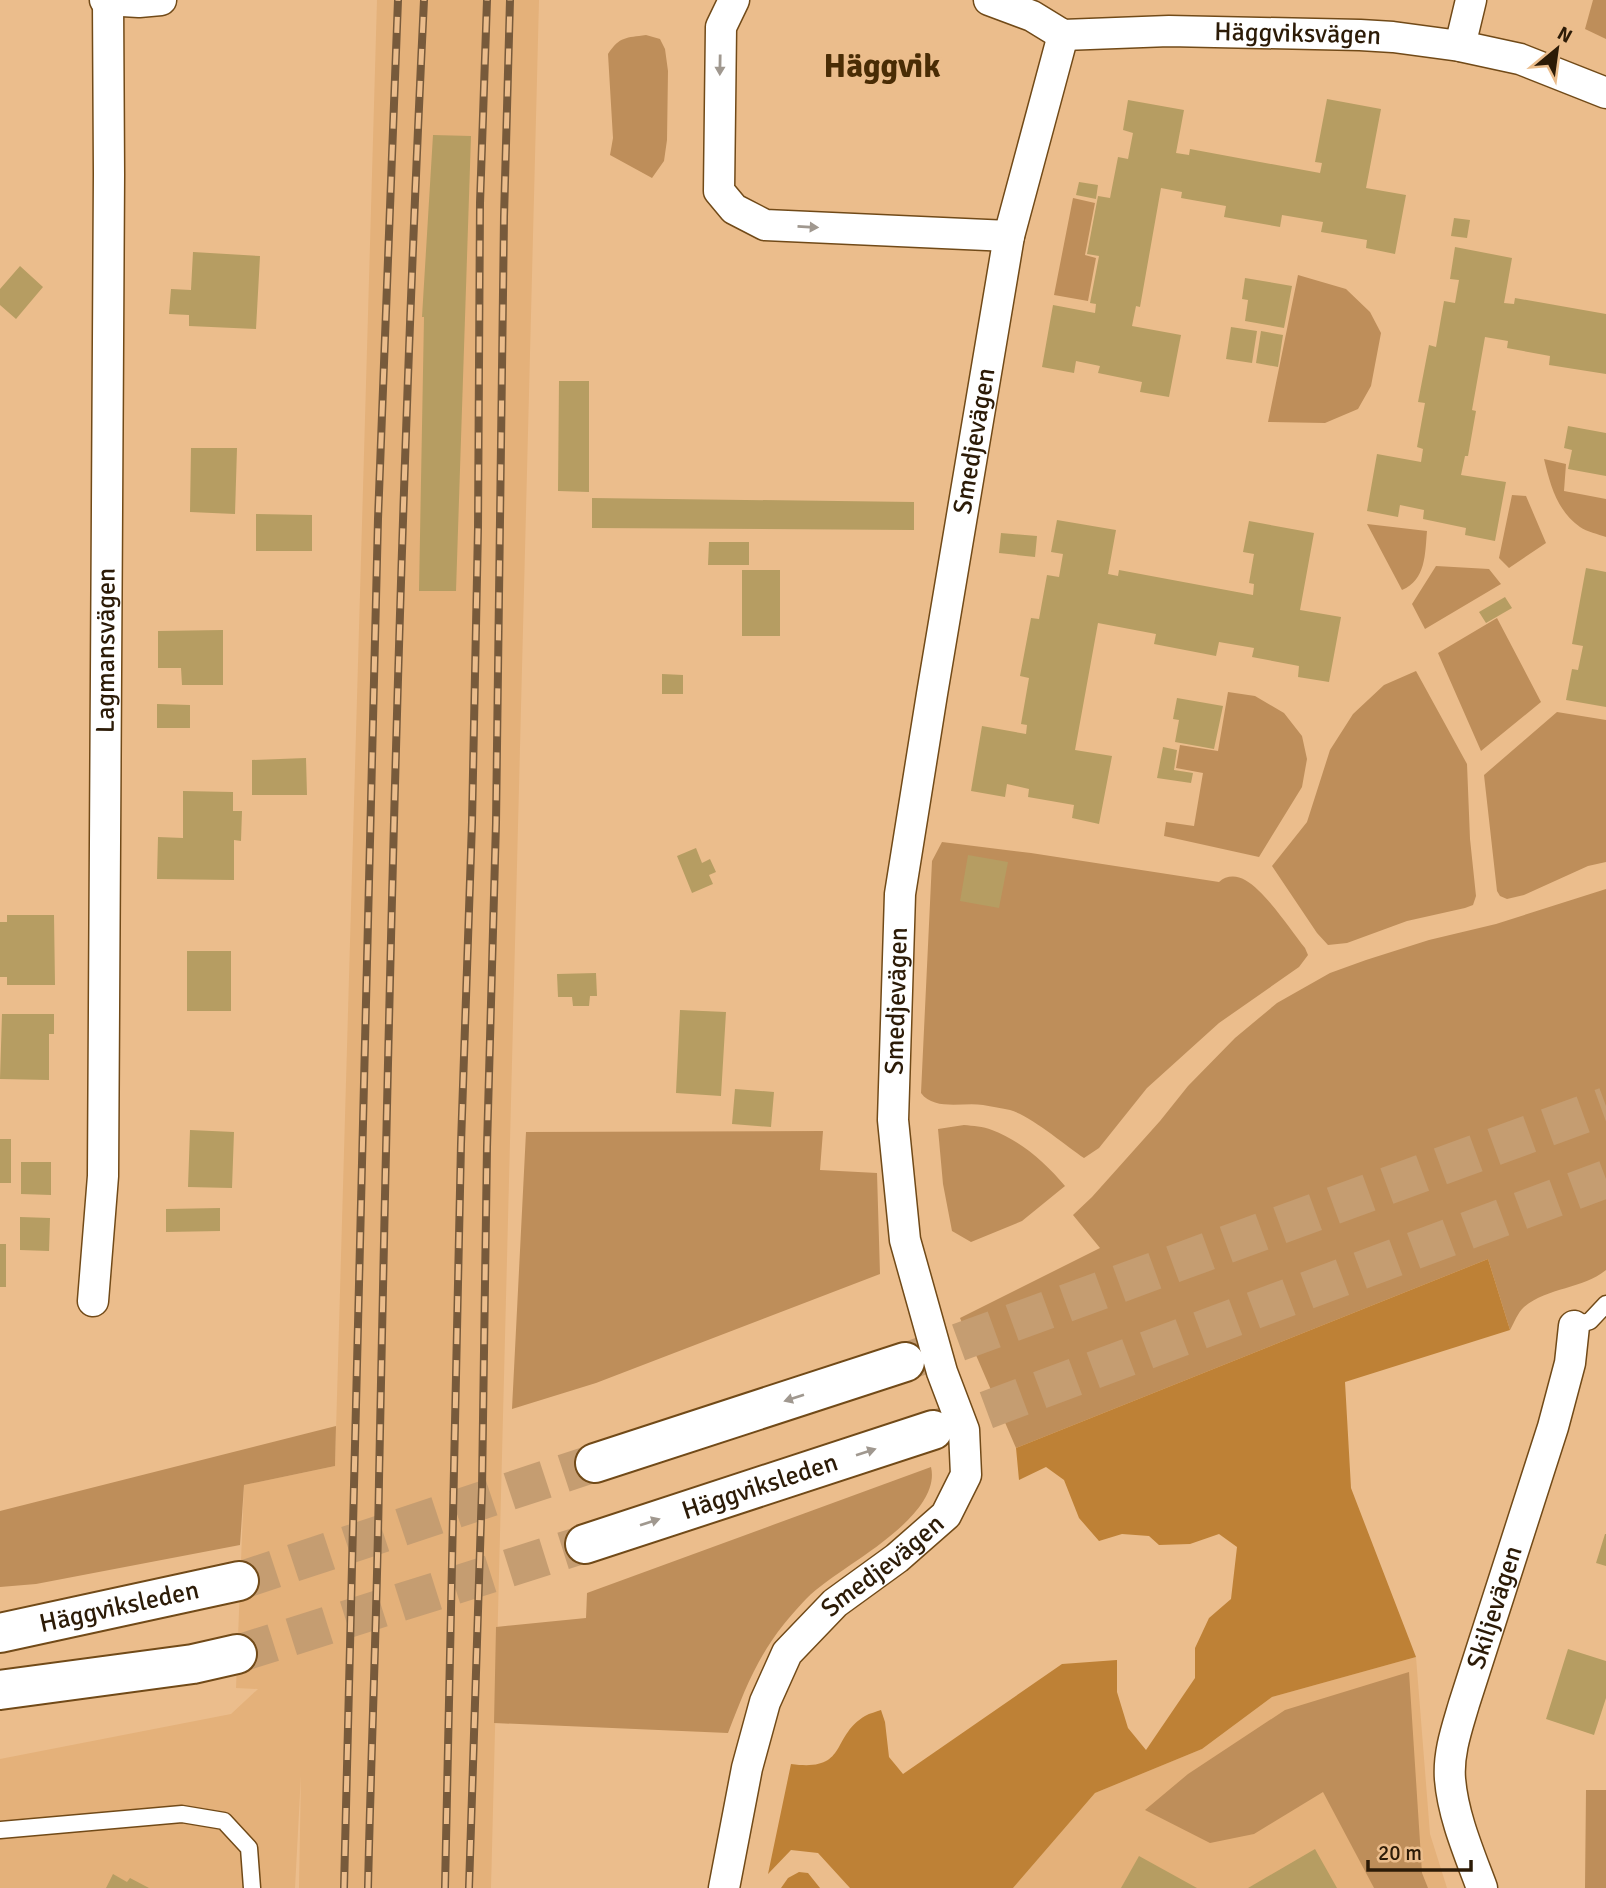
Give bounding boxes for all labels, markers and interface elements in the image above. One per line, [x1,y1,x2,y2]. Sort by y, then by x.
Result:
north arrow [1522,14,1592,84]
street label: Häggviksvägen [1214,16,1382,52]
text: N [1553,21,1576,49]
district label: Häggvik [823,46,941,87]
one-way arrow [714,54,726,76]
one-way arrow [798,222,820,233]
street label: Smedjevägen [946,366,1003,517]
street label: Lagmansvägen [90,568,123,733]
street label: Smedjevägen [878,927,915,1075]
one-way arrow [783,1394,804,1404]
street label: Häggviksleden [678,1446,842,1527]
one-way arrow [856,1446,877,1457]
street label: Smedjevägen [814,1508,951,1624]
one-way arrow [639,1517,660,1527]
street label: Skiljevägen [1460,1542,1530,1673]
street label: Häggviksleden [36,1574,202,1640]
scale bar [1368,1828,1471,1872]
text: 20 m [1378,1840,1422,1866]

